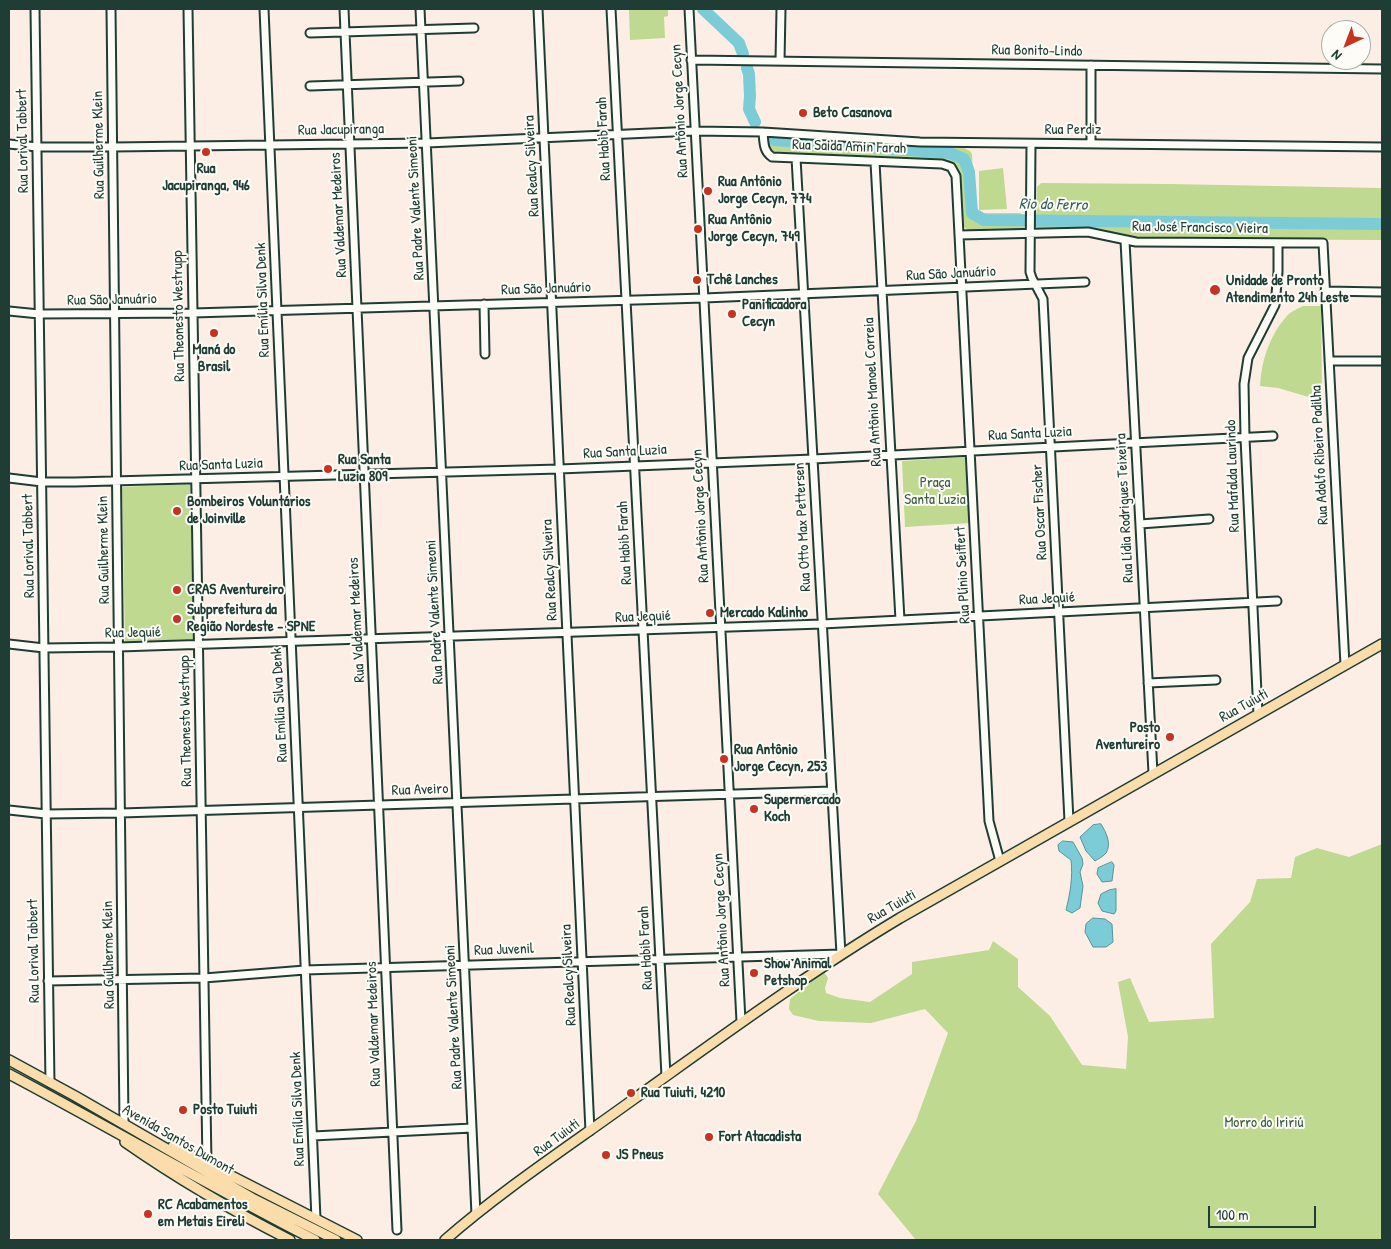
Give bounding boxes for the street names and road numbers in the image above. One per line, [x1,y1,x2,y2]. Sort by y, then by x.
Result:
street label: Rua Bonito-Lindo [991,41,1083,61]
street label: Rua Antônio Jorge Cecyn [668,44,692,178]
street label: Rua Lorival Tabbert [13,89,33,193]
street label: Rua Guilherme Klein [89,91,109,199]
street label: Rua Habib Farah [593,97,615,181]
street label: Rua Realcy Silveira [520,115,544,217]
street label: Rua Jacupiranga [298,120,384,140]
street label: Rua Perdiz [1045,121,1101,139]
street label: Rua Padre Valente Simeoni [403,135,429,281]
street label: Rua Saida Amin Farah [792,136,906,158]
street label: Rua Valdemar Medeiros [327,152,351,278]
street label: Rua José Francisco Vieira [1132,218,1268,238]
street label: Rua Emília Silva Denk [252,242,274,358]
street label: Rua Theonesto Westrupp [169,250,189,382]
street label: Rua São Januário [906,263,996,285]
street label: Rua São Januário [501,278,591,300]
street label: Rua São Januário [67,290,157,310]
street label: Rua Antônio Manoel Correia [860,317,886,467]
street label: Rua Adolfo Ribeiro Padilha [1307,385,1333,525]
street label: Rua Mafalda Laurindo [1222,419,1244,533]
street label: Rua Santa Luzia [988,423,1072,445]
street label: Rua Lídia Rodrigues Teixeira [1112,433,1138,583]
street label: Rua Santa Luzia [583,441,667,463]
street label: Rua Antônio Jorge Cecyn [689,449,713,583]
street label: Rua Santa Luzia [179,455,263,475]
street label: Rua Otto Max Pettersen [791,462,815,592]
street label: Rua Oscar Fischer [1029,464,1051,560]
street label: Rua Lorival Tabbert [19,494,39,598]
street label: Rua Guilherme Klein [94,496,114,604]
street label: Rua Habib Farah [614,501,636,585]
street label: Rua Realcy Silveira [538,519,562,621]
street label: Rua Plínio Seiffert [951,526,975,624]
street label: Rua Padre Valente Simeoni [422,539,448,685]
street label: Rua Valdemar Medeiros [345,557,369,683]
street label: Rua Jequié [1019,589,1075,609]
street label: Rua Jequié [615,607,671,627]
street label: Rua Jequié [105,624,161,642]
street label: Rua Emília Silva Denk [268,647,292,763]
street label: Rua Theonesto Westrupp [176,655,196,787]
street label: Rua Tuiuti [1216,685,1272,727]
street label: Rua Aveiro [391,780,449,800]
street label: Rua Antônio Jorge Cecyn [710,853,734,987]
street label: Rua Tuiuti [865,886,919,928]
street label: Rua Lorival Tabbert [24,899,44,1003]
street label: Rua Guilherme Klein [99,901,119,1009]
street label: Rua Habib Farah [635,906,657,990]
street label: Rua Realcy Silveira [557,924,581,1026]
street label: Rua Juvenil [474,940,534,960]
street label: Rua Padre Valente Simeoni [441,944,467,1090]
street label: Rua Valdemar Medeiros [363,961,385,1087]
street label: Rua Emília Silva Denk [287,1051,309,1167]
street label: Avenida Santos Dumont [119,1101,237,1179]
street label: Rua Tuiuti [530,1115,584,1161]

